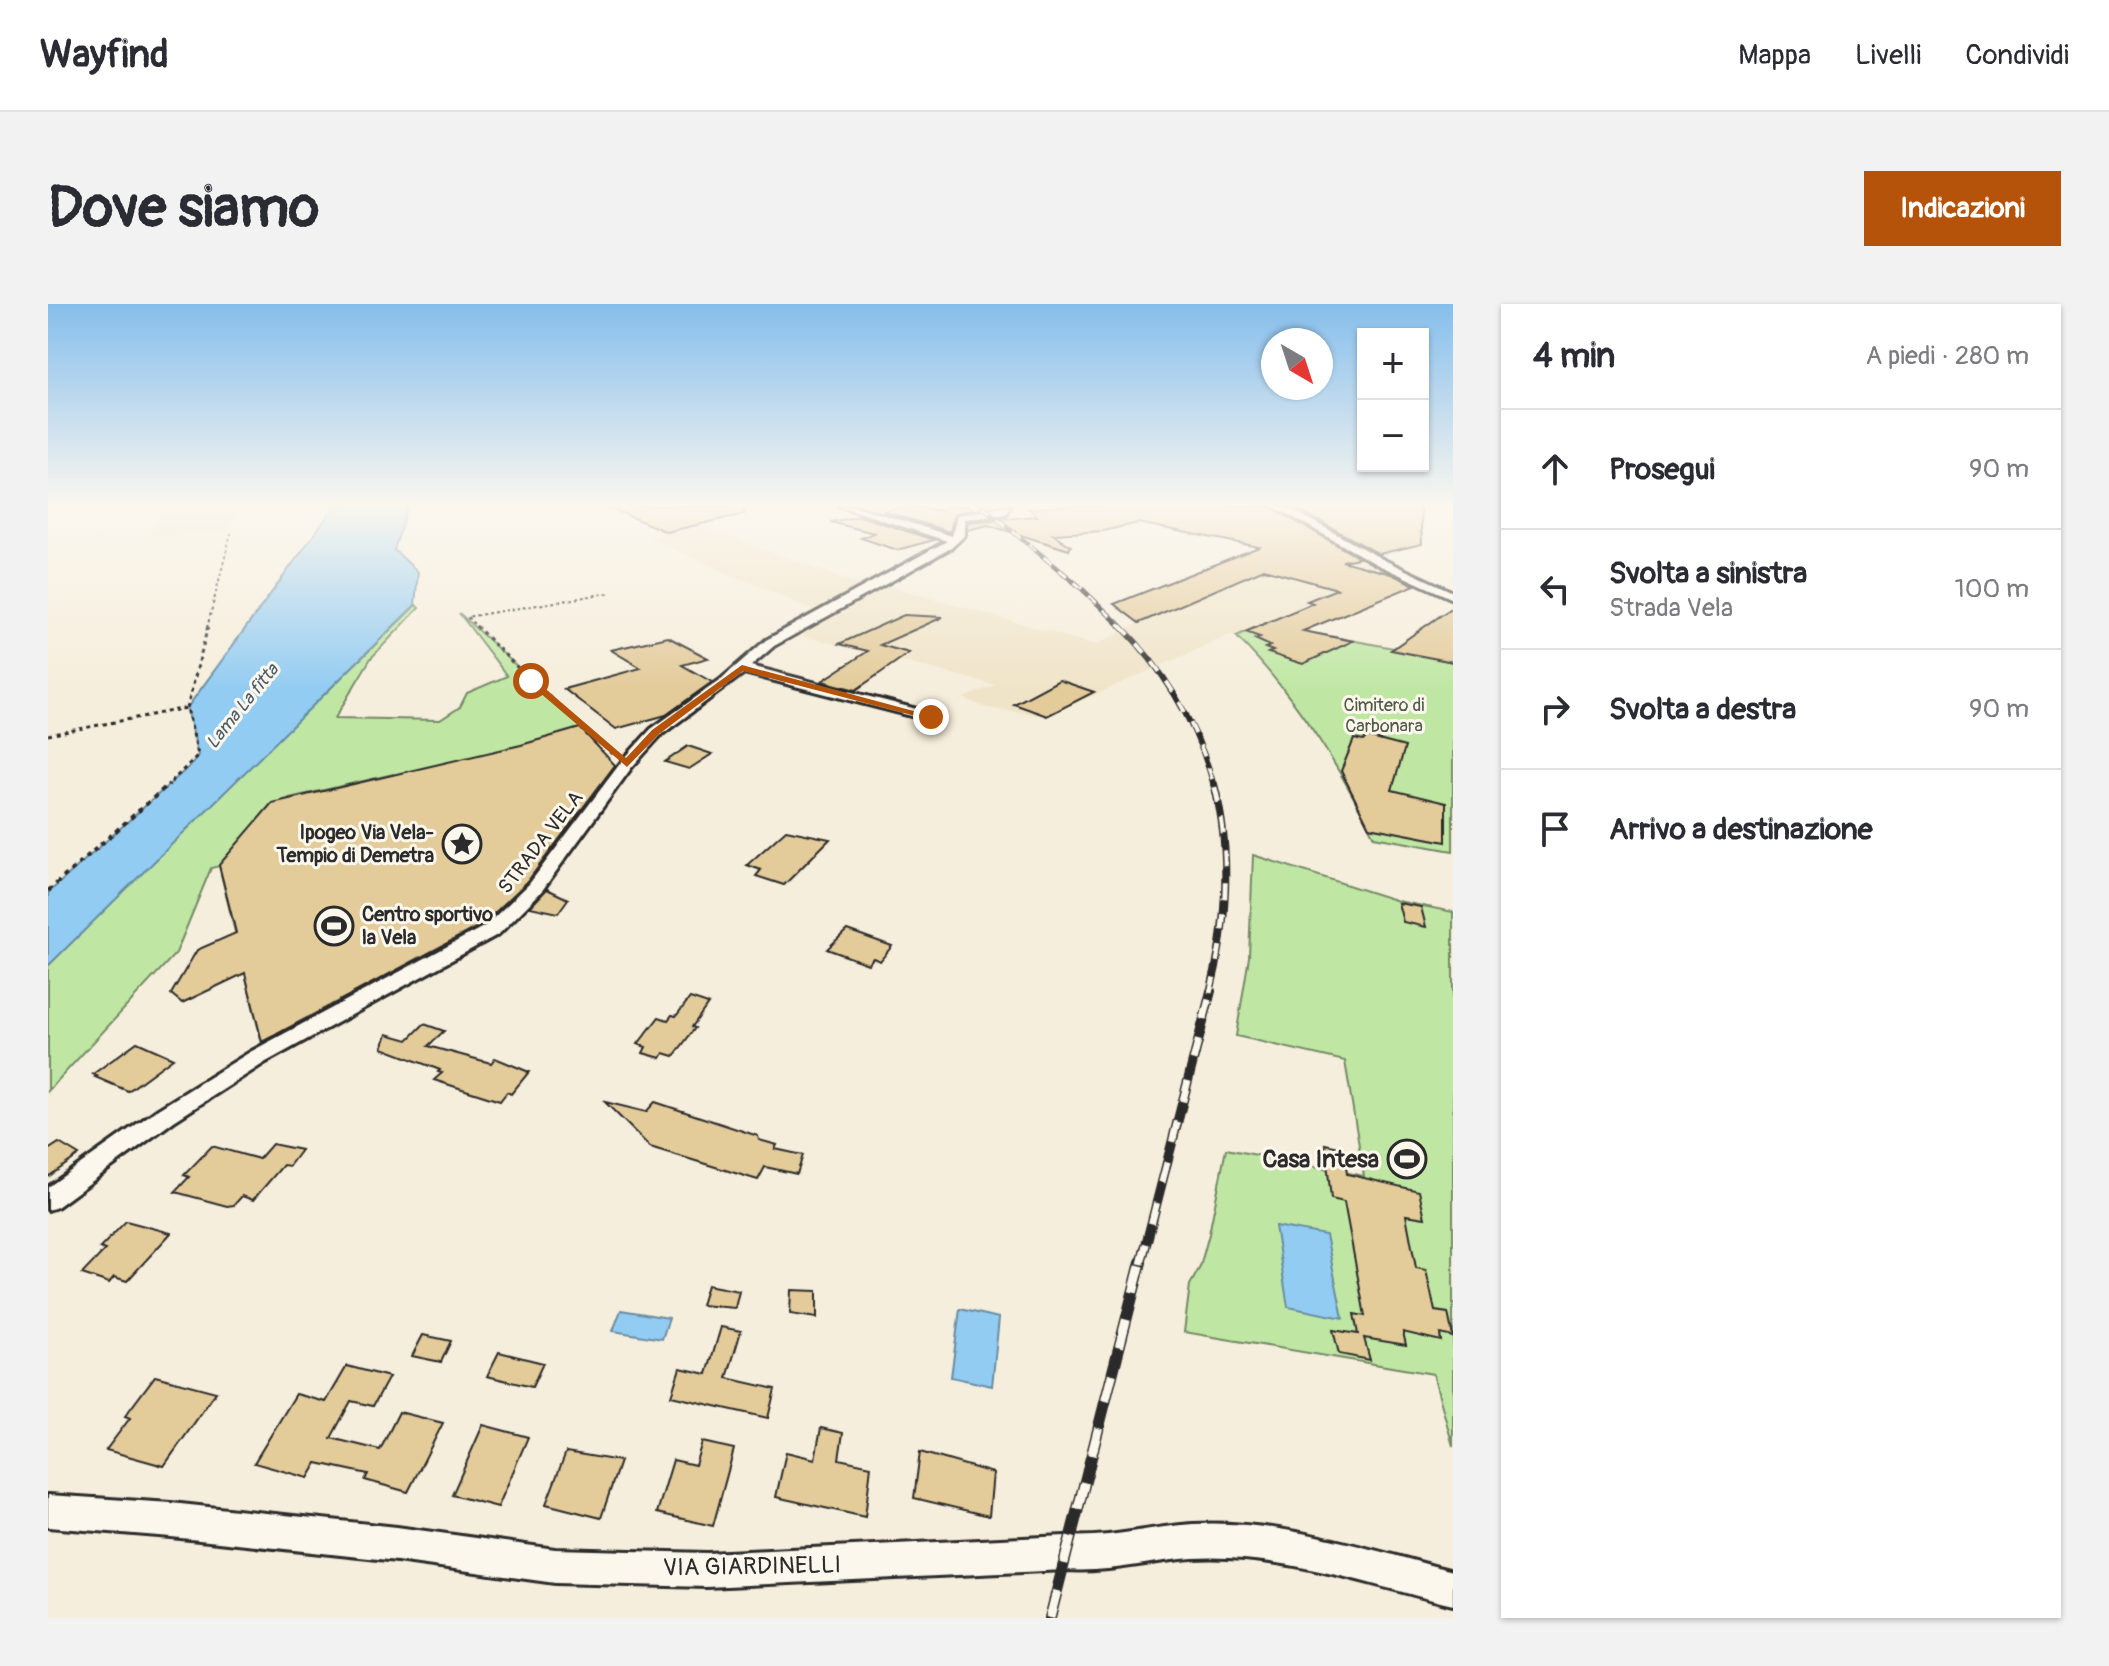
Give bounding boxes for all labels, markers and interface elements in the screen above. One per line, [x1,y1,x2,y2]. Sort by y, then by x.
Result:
text: Wayfind [40,31,169,79]
text: Mappa [1738,38,1811,73]
text: Livelli [1855,38,1921,73]
text: Condividi [1965,38,2069,73]
button: Indicazioni [1864,171,2061,246]
text: Dove siamo [48,174,319,243]
north arrow [1261,328,1333,400]
map controls [1357,328,1429,472]
button: + [1357,328,1429,400]
text: 4 min [1533,335,1615,378]
text: A piedi · 280 m [1866,340,2029,372]
button: − [1357,400,1429,472]
icon: ahead [1533,447,1577,491]
text: Prosegui [1609,451,1715,488]
text: 90 m [1969,453,2029,485]
text: Svolta a sinistra [1609,555,1807,592]
icon: left [1533,567,1577,611]
text: 100 m [1955,573,2029,605]
text: Strada Vela [1609,592,1733,624]
water label: Lama La fitta [201,658,285,753]
route start [513,663,549,699]
icon: right [1533,687,1577,731]
text: Svolta a destra [1609,691,1796,728]
text: 90 m [1969,693,2029,725]
park label: Cimitero di Carbonara [1344,694,1424,738]
route end [913,699,949,735]
street label: STRADA VELA [492,786,588,899]
icon: arrive [1533,807,1577,851]
text: Arrivo a destinazione [1609,811,1873,848]
place label: Ipogeo Via Vela- Tempio di Demetra [276,820,434,868]
place icon: Ipogeo Via Vela- Tempio di Demetra [441,823,483,865]
place label: Centro sportivo la Vela [362,902,493,950]
sports icon: Centro sportivo la Vela [313,905,355,947]
sports icon: Casa Intesa [1386,1138,1428,1180]
place label: Casa Intesa [1262,1145,1379,1174]
street label: VIA GIARDINELLI [663,1550,841,1583]

